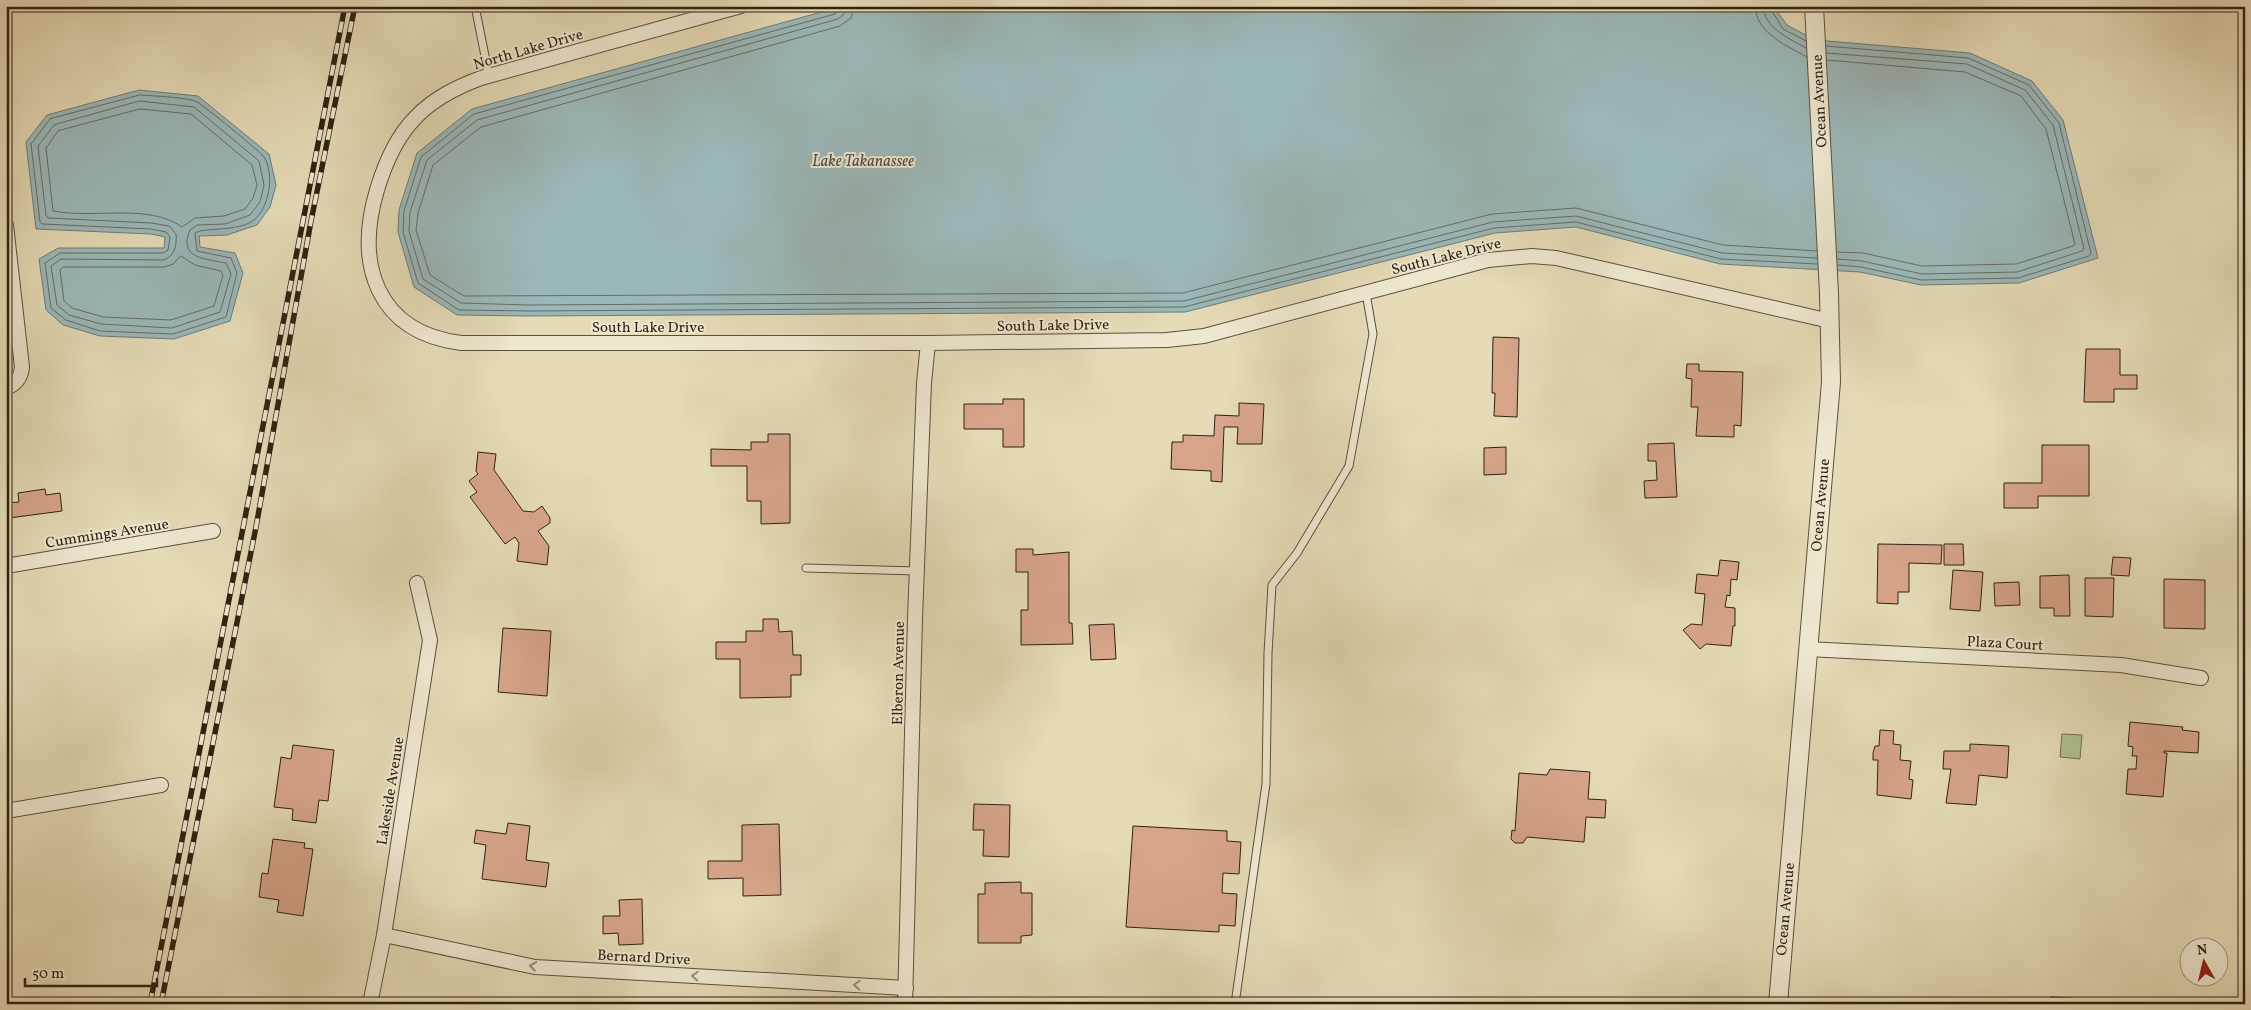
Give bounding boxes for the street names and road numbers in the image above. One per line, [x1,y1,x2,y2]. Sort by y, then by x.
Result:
street label: North Lake Drive [471,25,586,76]
street label: Ocean Avenue [1808,54,1833,148]
street label: South Lake Drive [1389,234,1503,281]
street label: South Lake Drive [997,315,1109,338]
street label: South Lake Drive [592,318,704,339]
street label: Ocean Avenue [1807,458,1836,553]
street label: Cummings Avenue [44,514,170,555]
street label: Elberon Avenue [888,621,911,725]
street label: Plaza Court [1966,632,2044,657]
street label: Lakeside Avenue [373,736,410,847]
street label: Ocean Avenue [1772,862,1801,957]
street label: Bernard Drive [597,946,691,971]

